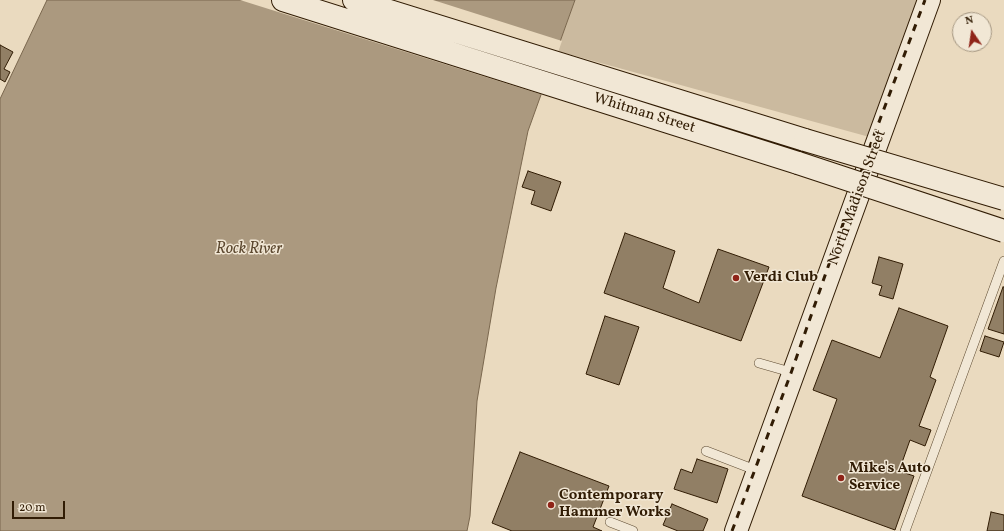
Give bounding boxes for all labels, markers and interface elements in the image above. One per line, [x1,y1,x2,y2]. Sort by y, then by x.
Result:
north arrow [952,12,992,52]
text: N [964,13,975,29]
street label: Whitman Street [591,90,697,138]
street label: North Madison Street [825,128,891,268]
water label: Rock River [216,240,282,260]
place label: Verdi Club [744,269,818,287]
marker: Verdi Club [731,273,741,283]
place label: Mike's Auto Service [849,460,931,495]
marker: Mike's Auto Service [836,473,846,483]
place label: Contemporary Hammer Works [559,487,671,522]
scale bar [14,493,67,519]
text: 20 m [19,500,46,516]
marker: Contemporary Hammer Works [546,500,556,510]

